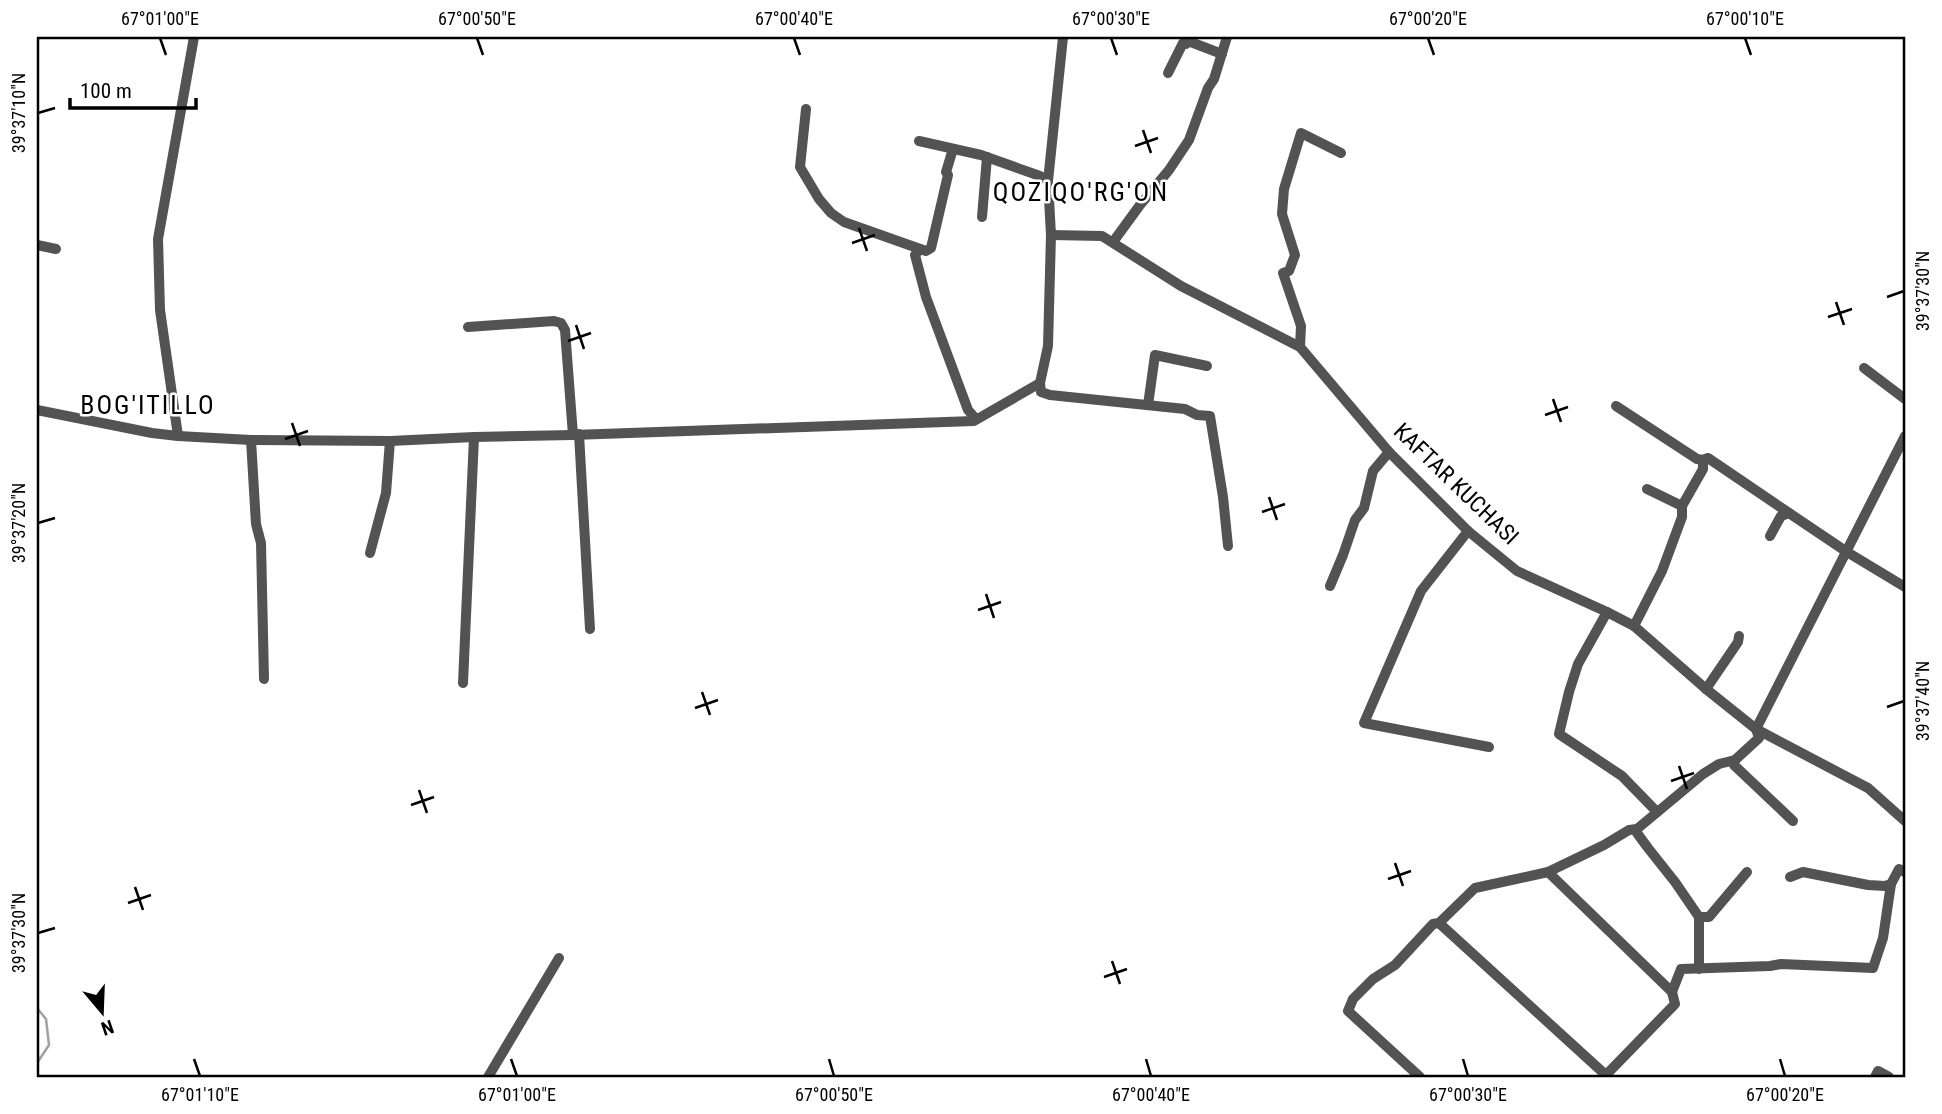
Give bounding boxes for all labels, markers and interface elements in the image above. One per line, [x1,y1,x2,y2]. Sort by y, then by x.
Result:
text: 67°01'00"E [121,8,199,29]
text: 67°00'50"E [438,8,516,29]
text: 67°00'40"E [755,8,833,29]
text: 67°00'30"E [1072,8,1150,29]
text: 67°00'20"E [1389,8,1467,29]
text: 67°00'10"E [1706,8,1784,29]
scale bar [70,66,196,110]
text: 39°37'10"N [8,73,29,153]
text: 100 m [80,79,132,103]
district label: QOZIQO'RG'ON [993,177,1169,207]
text: 39°37'30"N [1912,251,1933,331]
district label: BOG'ITILLO [80,390,216,420]
street label: KAFTAR KUCHASI [1388,418,1524,550]
text: 39°37'20"N [8,483,29,563]
text: 39°37'40"N [1912,661,1933,741]
text: 39°37'30"N [8,893,29,973]
north arrow [66,978,136,1048]
text: N [98,1015,117,1040]
text: 67°01'10"E [161,1084,239,1105]
text: 67°01'00"E [478,1084,556,1105]
text: 67°00'50"E [795,1084,873,1105]
text: 67°00'40"E [1112,1084,1190,1105]
text: 67°00'30"E [1429,1084,1507,1105]
text: 67°00'20"E [1746,1084,1824,1105]

